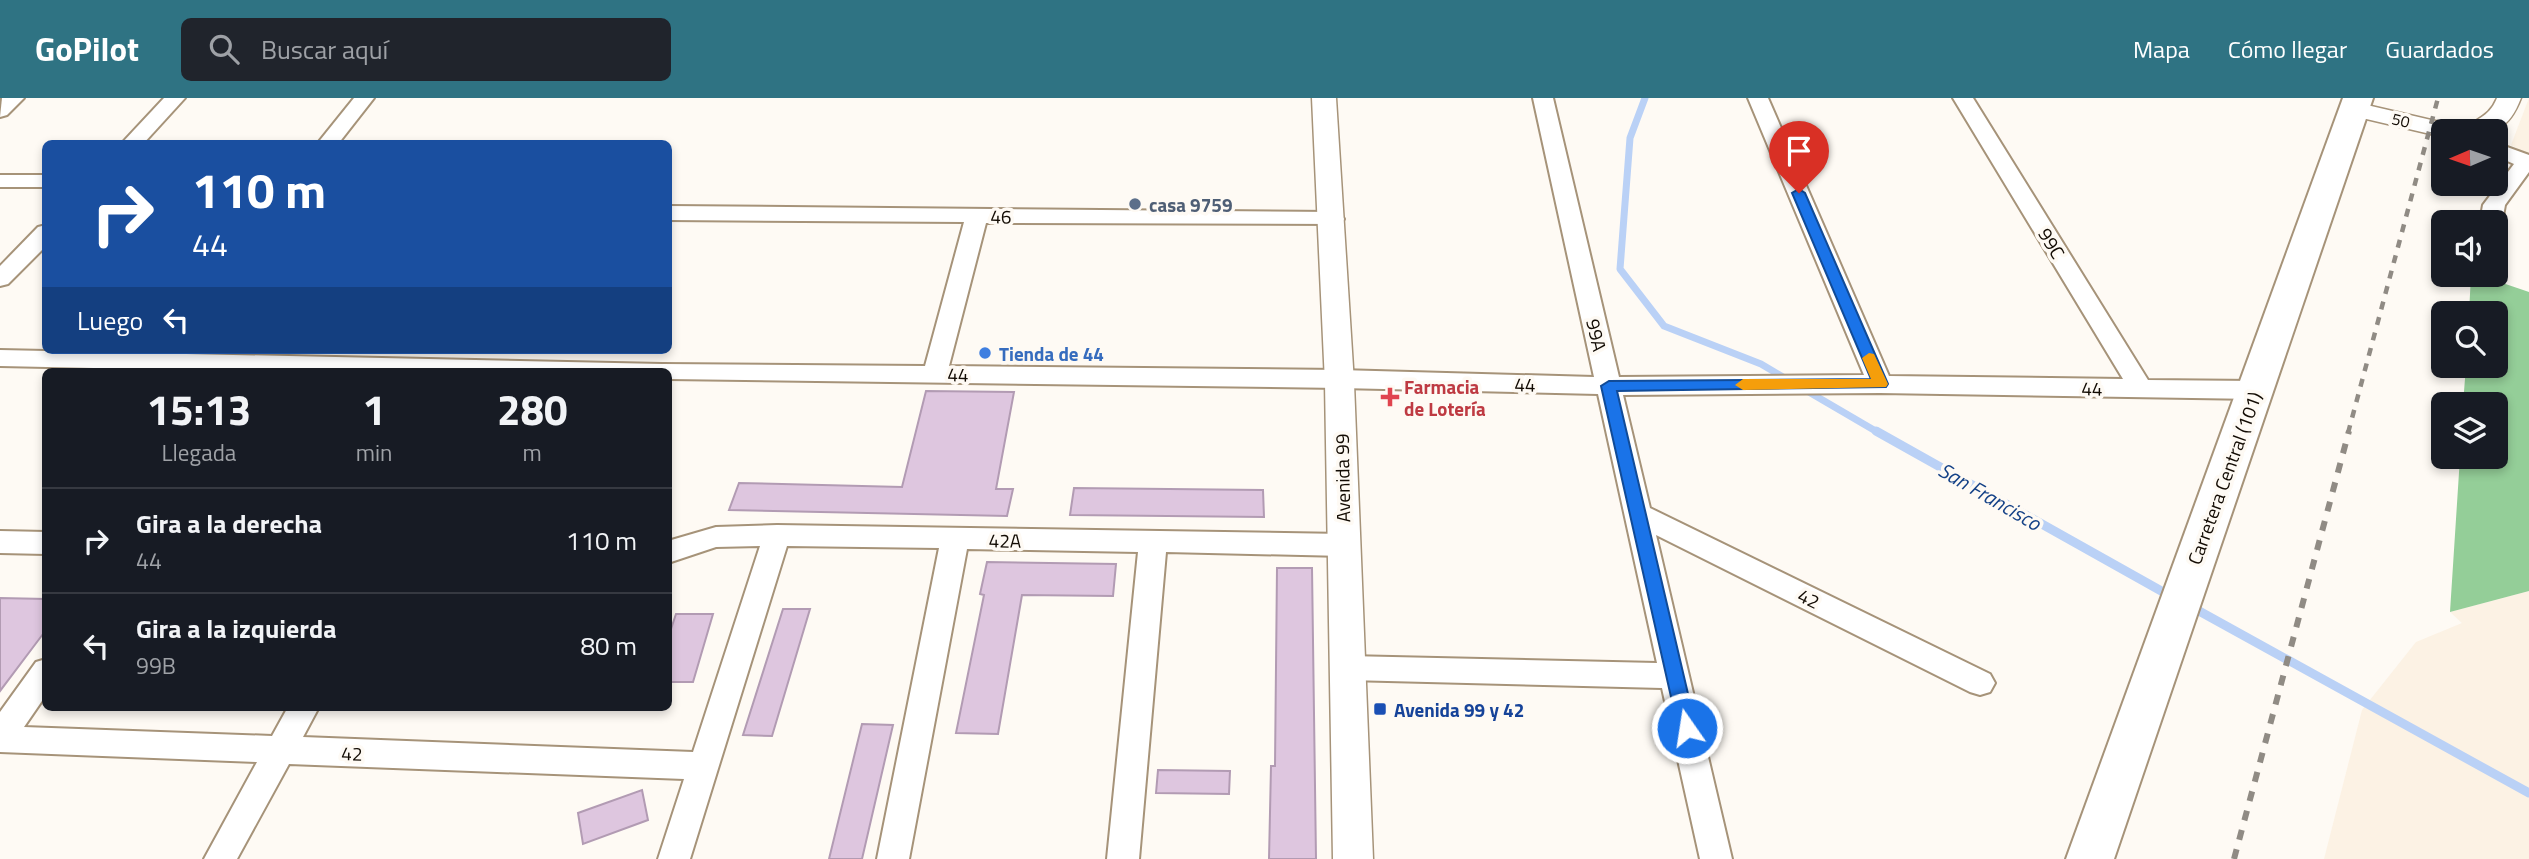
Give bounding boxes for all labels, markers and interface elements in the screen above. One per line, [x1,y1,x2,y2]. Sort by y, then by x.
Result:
search box [181,18,671,81]
text: GoPilot [35,24,139,74]
icon: search [205,30,243,68]
text: Buscar aquí [261,30,388,69]
text: Mapa [2133,31,2190,67]
text: Cómo llegar [2228,31,2347,67]
text: Guardados [2385,31,2494,67]
street label: 50 [2389,106,2413,134]
north arrow [2431,119,2508,196]
map controls [2431,119,2508,469]
pin [1769,121,1829,193]
icon: arrive [1780,132,1818,170]
text: 110 m [192,152,326,227]
icon: right [77,168,168,259]
place label: casa 9759 [1149,190,1233,219]
marker: casa 9759 [1127,196,1143,212]
street label: 46 [990,201,1012,231]
button: sound [2431,210,2508,287]
text: 44 [192,220,228,268]
street label: 99C [2031,222,2073,264]
text: Luego [77,301,143,340]
icon: left [157,301,195,339]
button: search [2431,301,2508,378]
street label: 99A [1579,316,1615,354]
place label: Tienda de 44 [999,339,1104,368]
marker: Tienda de 44 [977,345,993,361]
street label: 44 [947,359,969,389]
street label: 44 [1514,369,1536,399]
place label: Farmacia de Lotería [1404,372,1486,423]
street label: 44 [2081,373,2103,403]
text: 15:13 [146,377,251,441]
text: 1 [362,377,386,441]
text: 280 [497,377,567,441]
street label: Carretera Central (101) [2179,387,2269,569]
marker: Farmacia de Lotería [1382,389,1398,405]
button: layers [2431,392,2508,469]
street label: Avenida 99 [1327,433,1357,523]
text: Llegada [161,435,236,470]
text: min [356,435,392,470]
text: m [523,435,542,470]
water label: San Francisco [1933,454,2048,539]
text: Gira a la derecha [136,504,322,543]
text: 110 m [566,521,637,560]
icon: right [77,522,115,560]
street label: 42A [988,525,1022,555]
text: 44 [136,543,162,578]
street label: 42 [1793,580,1825,616]
text: Gira a la izquierda [136,609,337,648]
text: 80 m [580,626,637,665]
icon: left [77,627,115,665]
text: 99B [136,648,176,683]
position arrow [1650,691,1724,765]
place label: Avenida 99 y 42 [1394,695,1524,724]
marker: Avenida 99 y 42 [1372,701,1388,717]
street label: 42 [341,738,363,768]

